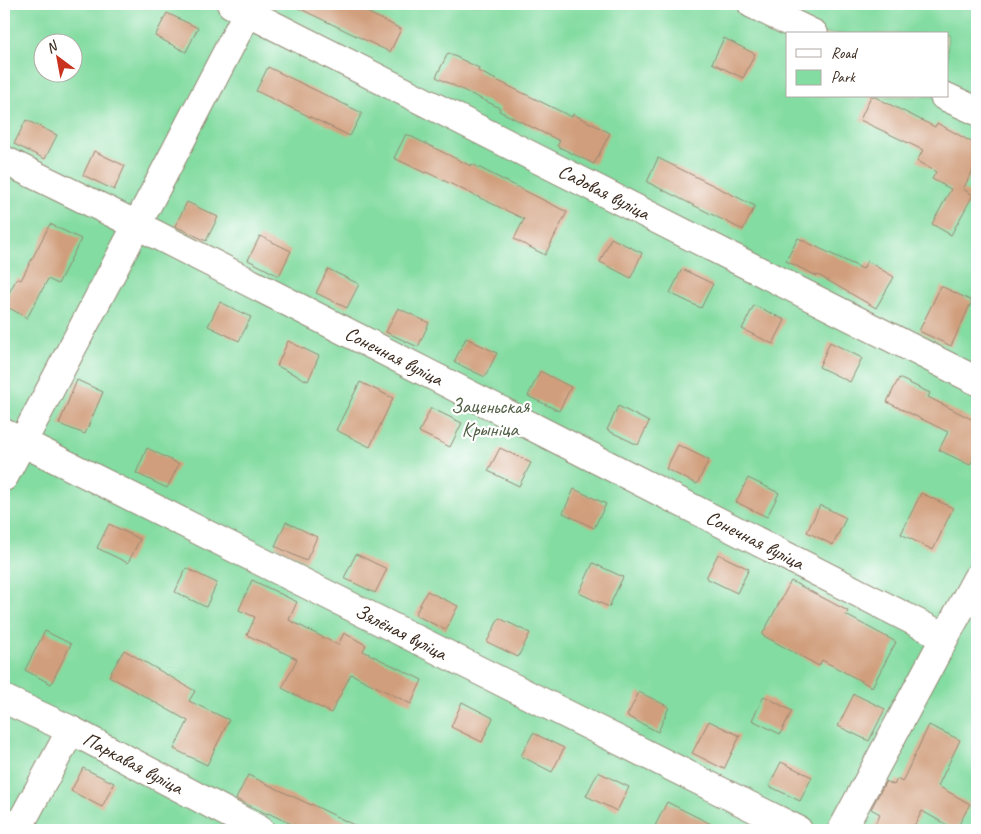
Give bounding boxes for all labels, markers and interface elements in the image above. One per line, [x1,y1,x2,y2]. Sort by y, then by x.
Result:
north arrow [32,32,82,82]
legend [786,32,948,98]
text: N [43,37,62,57]
text: Road [831,44,858,63]
text: Park [831,68,856,87]
street label: Садовая вуліца [554,158,655,226]
street label: Сонечная вуліца [341,321,448,392]
park label: Заценьская Крыніца [451,394,530,442]
street label: Сонечная вуліца [702,505,809,576]
street label: Зялёная вуліца [351,598,452,666]
street label: Паркавая вуліца [79,726,188,800]

